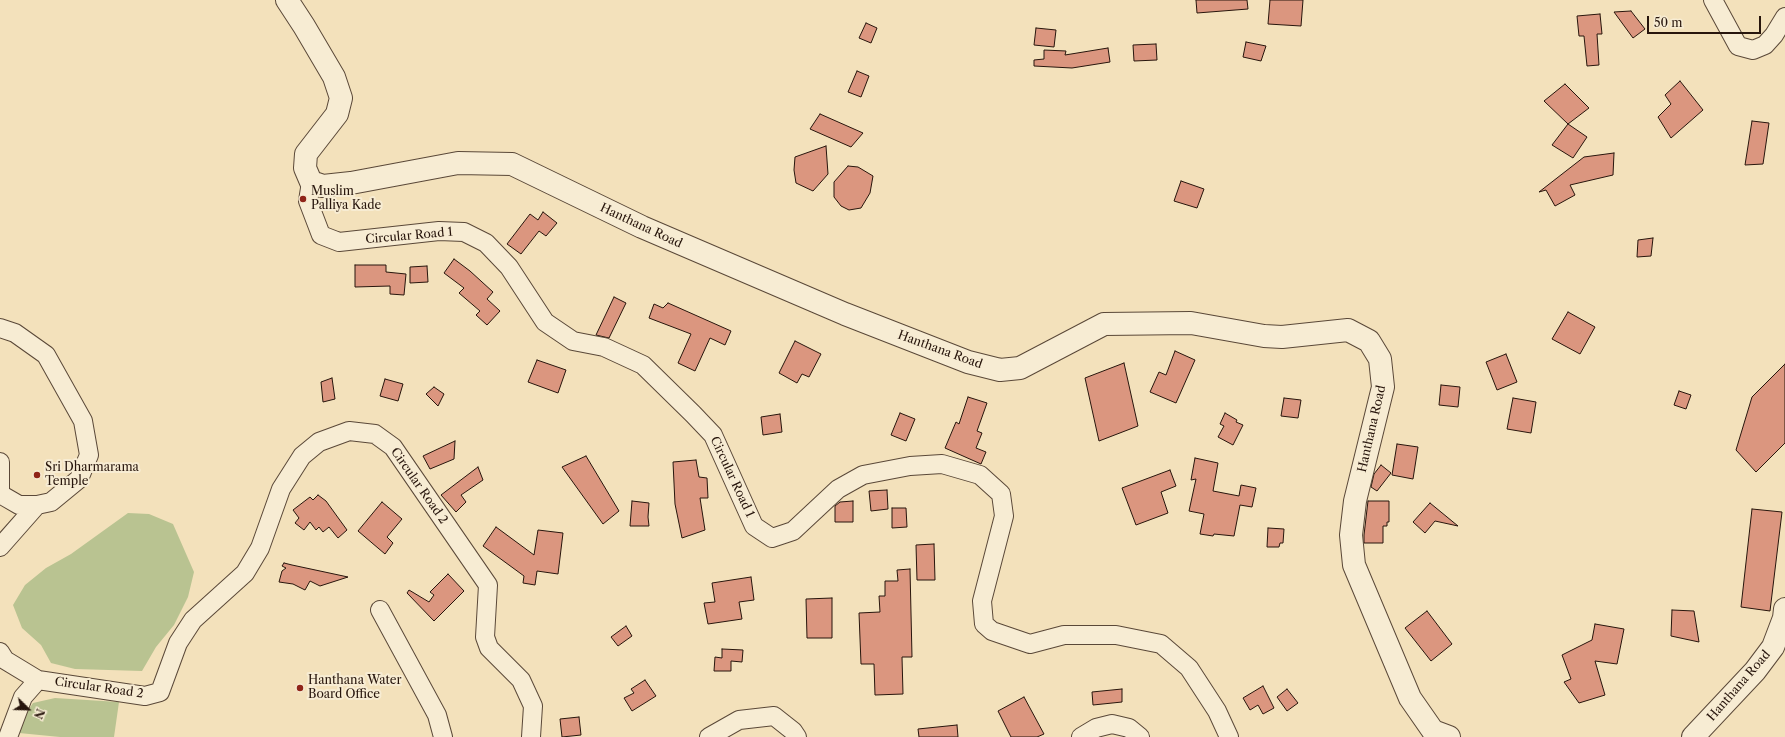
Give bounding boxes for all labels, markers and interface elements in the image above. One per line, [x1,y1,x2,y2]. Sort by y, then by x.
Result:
scale bar [1649,8,1763,34]
text: 50 m [1654,15,1683,30]
place label: Muslim Palliya Kade [311,185,381,213]
marker: Muslim Palliya Kade [298,194,308,204]
street label: Hanthana Road [598,201,684,251]
street label: Circular Road 1 [365,225,453,247]
street label: Hanthana Road [896,328,984,372]
street label: Hanthana Road [1355,384,1389,474]
street label: Circular Road 1 [707,434,757,520]
street label: Circular Road 2 [387,445,451,527]
place label: Sri Dharmarama Temple [45,461,139,489]
marker: Sri Dharmarama Temple [32,470,42,480]
street label: Hanthana Road [1704,648,1774,724]
place label: Hanthana Water Board Office [308,674,402,702]
street label: Circular Road 2 [54,675,144,701]
marker: Hanthana Water Board Office [295,683,305,693]
north arrow [8,689,48,729]
text: N [31,707,47,721]

